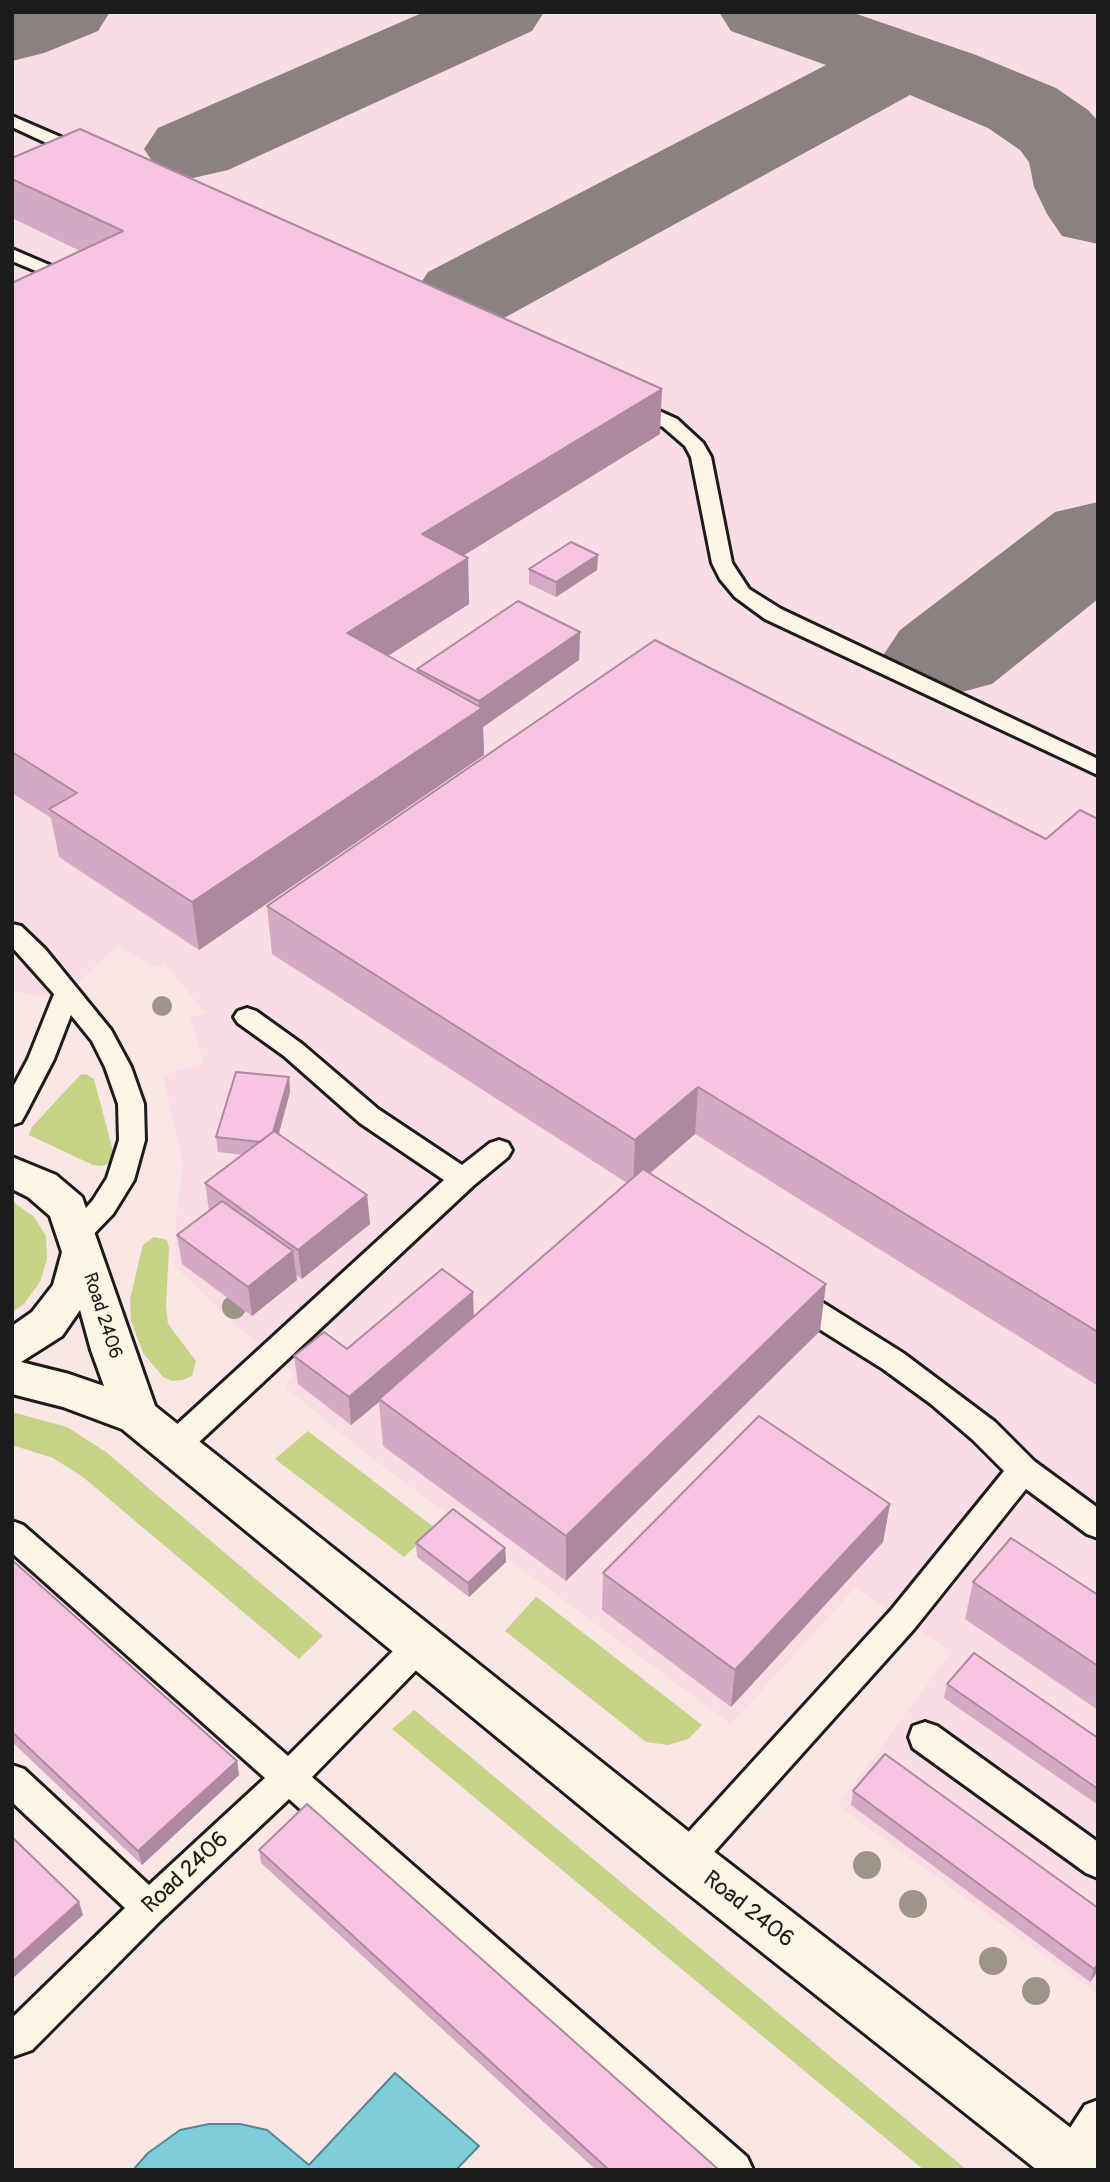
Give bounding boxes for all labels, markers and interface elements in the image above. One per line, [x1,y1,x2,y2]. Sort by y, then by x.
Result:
street label: Road 2406 [77,1270,127,1362]
street label: Road 2406 [137,1826,235,1920]
street label: Road 2406 [697,1866,799,1954]

